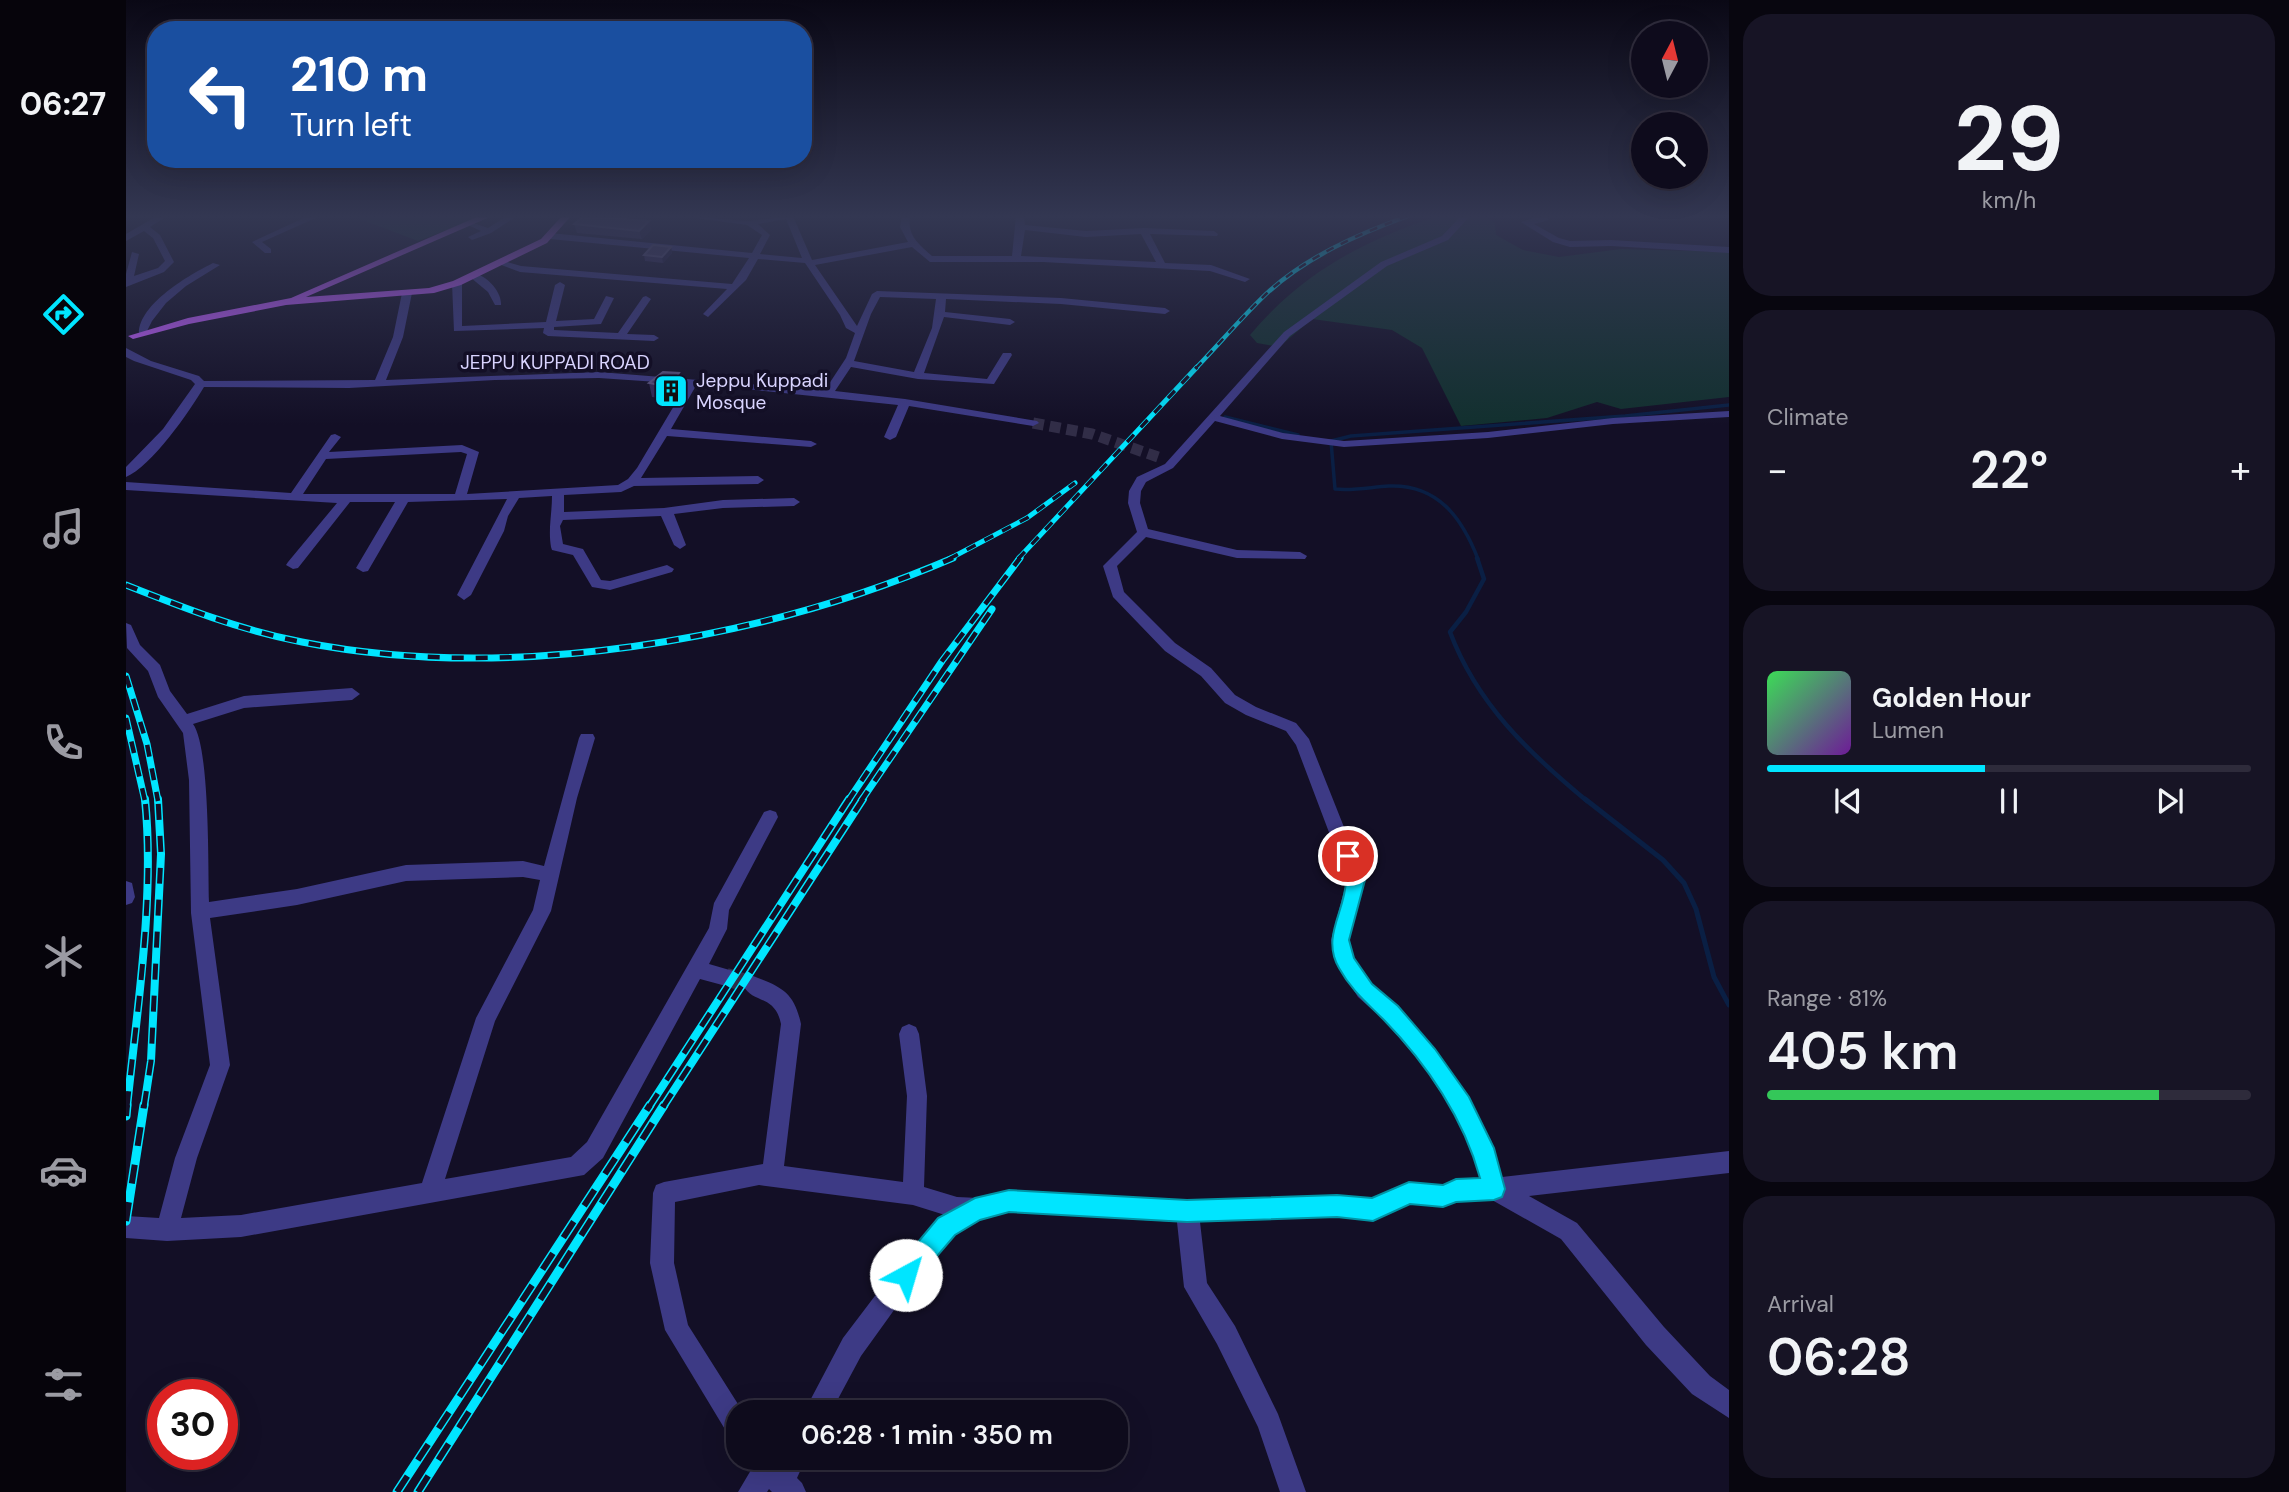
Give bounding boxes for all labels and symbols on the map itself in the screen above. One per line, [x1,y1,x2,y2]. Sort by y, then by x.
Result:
north arrow [1631,21,1708,98]
street label: JEPPU KUPPADI ROAD [460,350,650,375]
place label: Jeppu Kuppadi Mosque [696,368,828,415]
building icon: Jeppu Kuppadi Mosque [652,372,690,410]
pin [1318,826,1378,886]
position arrow [869,1238,943,1312]
speed limit sign: 30 [147,1379,238,1470]

